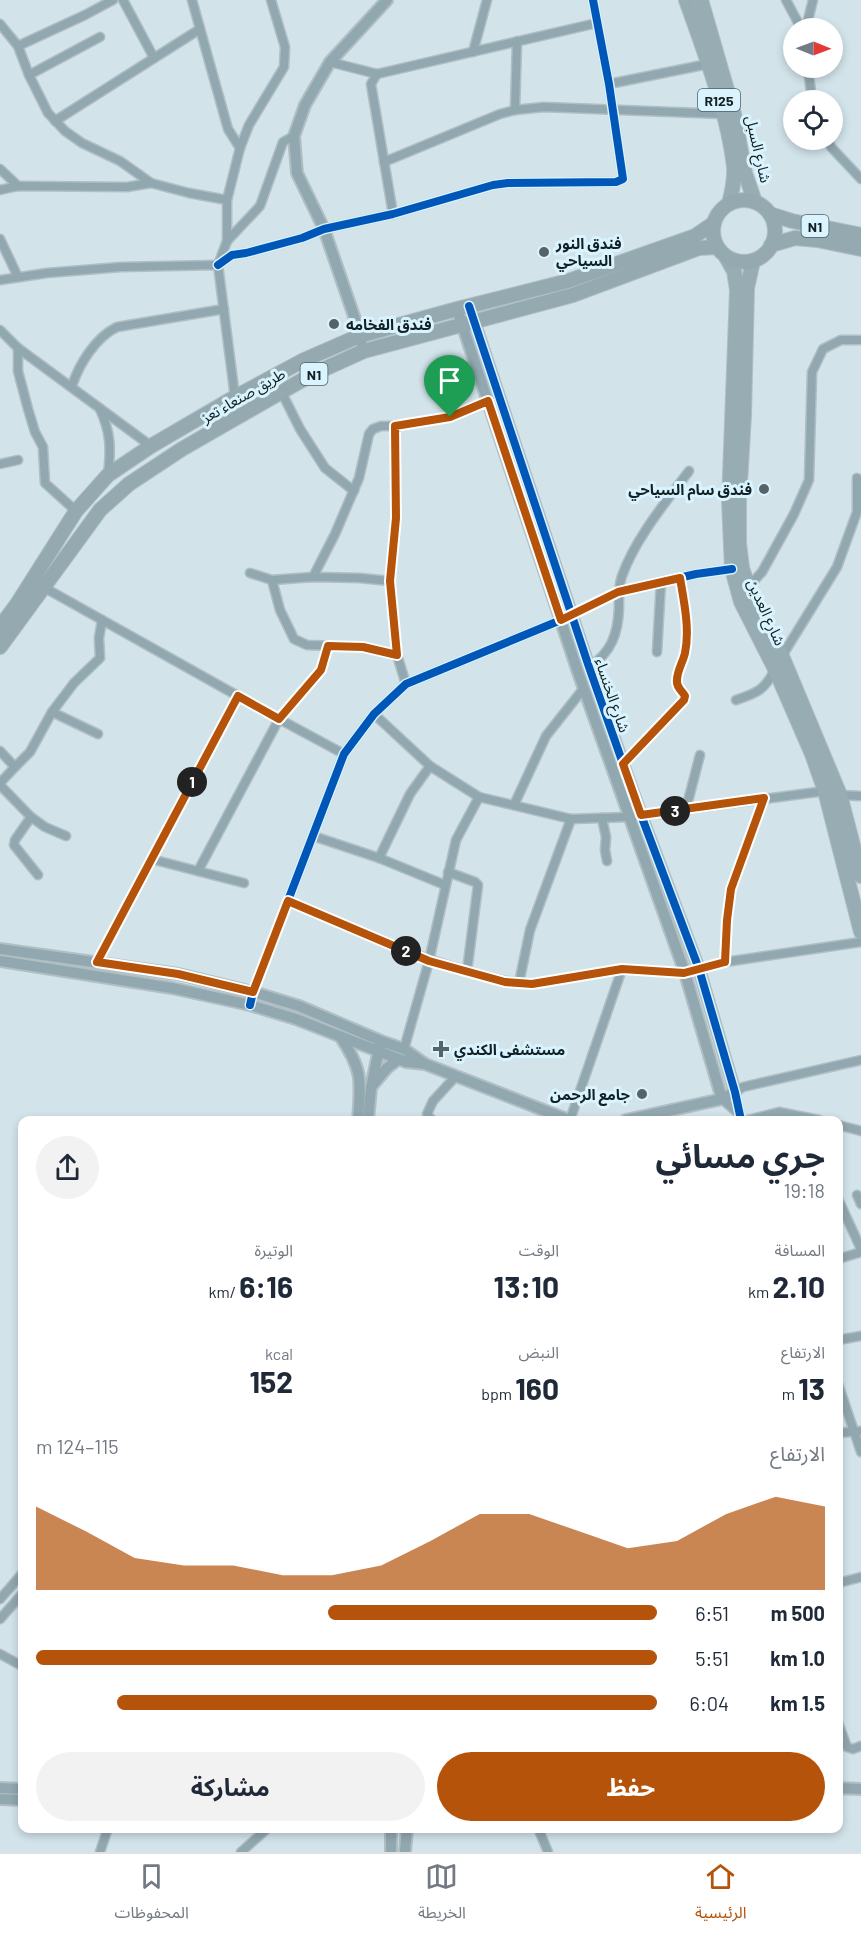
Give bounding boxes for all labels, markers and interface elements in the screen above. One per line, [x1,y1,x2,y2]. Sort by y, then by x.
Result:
north arrow [783,18,843,78]
map controls [783,18,843,150]
road number: R125 [698,89,740,111]
button: locate [783,90,843,150]
street label: شارع السبل [739,114,776,186]
road number: N1 [802,215,828,237]
place label: فندق النور السياحي [555,234,622,272]
marker: فندق النور السياحي [537,245,551,259]
place label: فندق الفخامه [346,315,432,333]
marker: فندق الفخامه [327,317,341,331]
pin [424,355,475,417]
road number: N1 [300,363,328,385]
street label: طريق صنعاء تعز [197,364,289,428]
icon: arrive [433,364,466,397]
place label: فندق سام السياحي [628,480,752,501]
marker: فندق سام السياحي [757,482,771,496]
street label: شارع العدين [741,576,790,650]
street label: شارع الخنساء [588,655,634,736]
pin: 1 [177,767,207,797]
text: 1 [189,772,195,791]
pin: 3 [660,796,690,826]
text: 3 [671,801,679,820]
pin: 2 [391,936,421,966]
text: 2 [402,941,410,960]
marker: مستشفى الكندي [432,1040,450,1058]
place label: مستشفى الكندي [454,1040,565,1061]
place label: جامع الرحمن [550,1085,631,1106]
marker: جامع الرحمن [635,1087,649,1101]
text: جري مسائي [656,1135,825,1175]
button: share [36,1136,99,1199]
text: 19:18 [783,1178,825,1202]
text: الوتيرة [255,1240,293,1259]
text: الوقت [519,1240,559,1259]
text: المسافة [775,1240,825,1259]
text: 6:16 [239,1268,293,1304]
text: 13:10 [494,1268,559,1304]
text: 2.10 [772,1268,825,1304]
text: /km [208,1282,239,1301]
text: km [748,1282,772,1301]
text: النبض [518,1342,559,1361]
text: الارتفاع [781,1342,825,1361]
text: kcal [265,1344,293,1363]
text: 152 [249,1363,293,1399]
text: 160 [515,1370,559,1406]
text: 13 [798,1370,825,1406]
text: bpm [481,1384,515,1403]
text: m [782,1384,798,1403]
text: 115–124 m [36,1434,119,1458]
text: الارتفاع [770,1441,825,1465]
text: 6:51 [695,1601,729,1625]
text: 500 m [771,1601,825,1625]
text: 5:51 [695,1646,729,1670]
text: 1.0 km [770,1646,825,1670]
text: 6:04 [690,1691,729,1715]
text: 1.5 km [770,1691,825,1715]
button: مشاركة [36,1752,425,1821]
button: حفظ [437,1752,825,1821]
tab: المحفوظات [115,1860,189,1930]
tab: الخريطة [418,1860,466,1930]
tab: الرئيسية [695,1860,746,1930]

